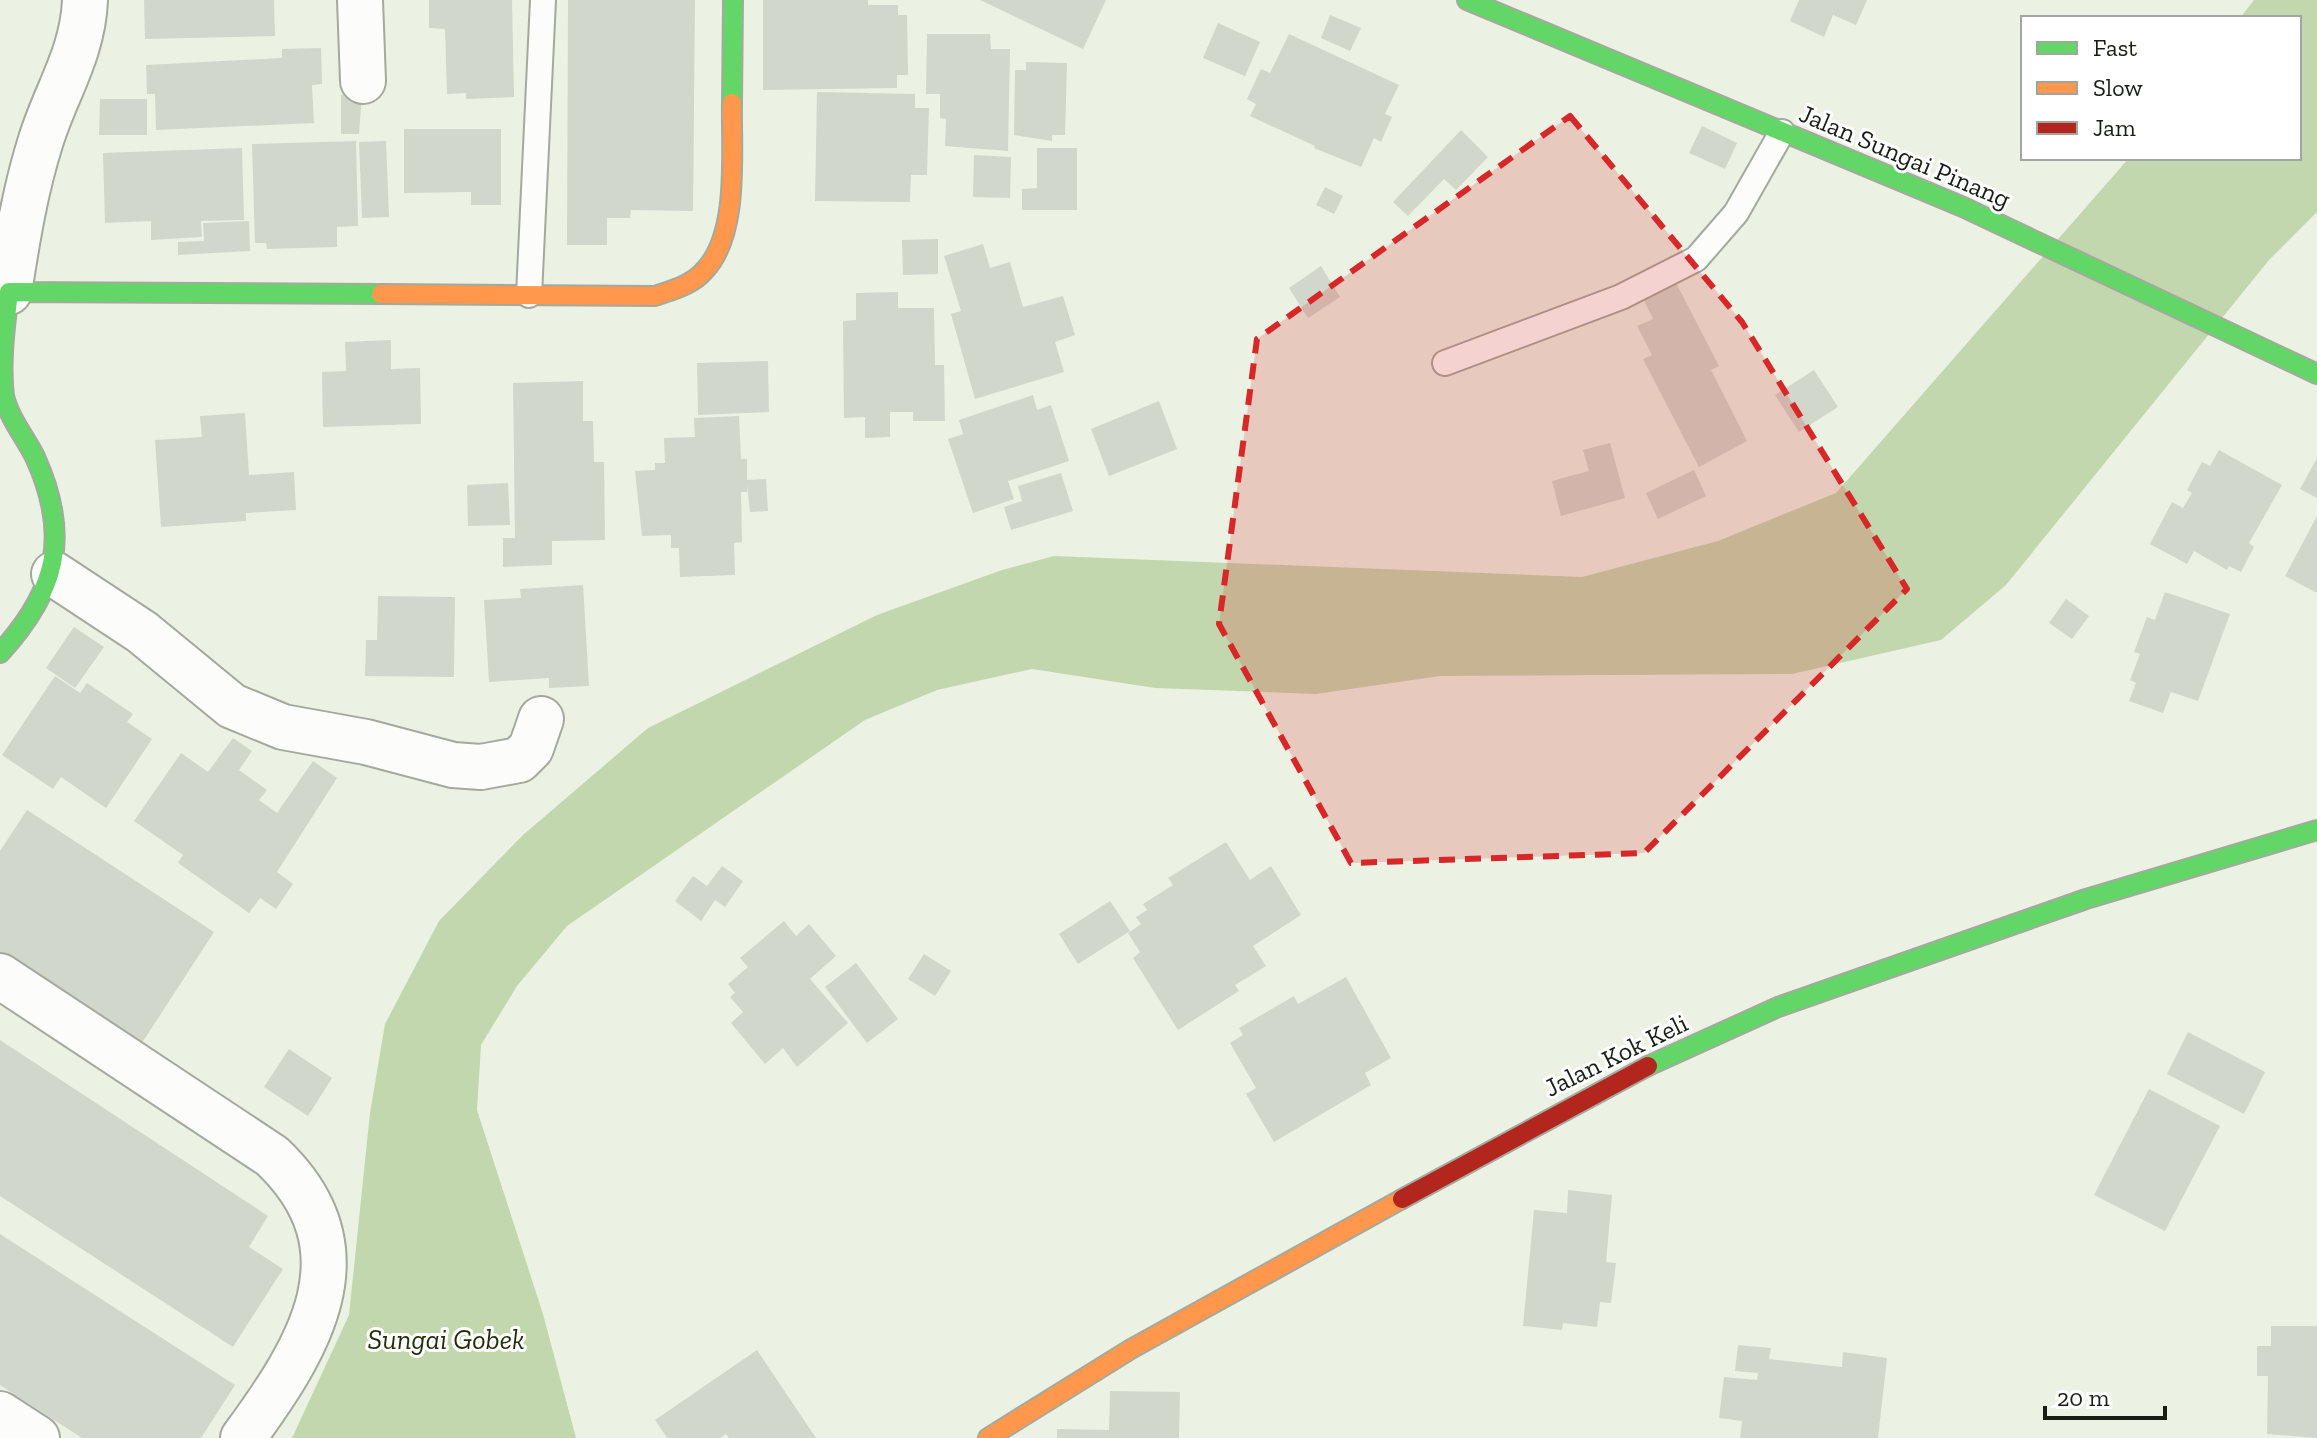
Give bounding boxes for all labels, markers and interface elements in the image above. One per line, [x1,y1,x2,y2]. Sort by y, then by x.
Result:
legend [2021,16,2301,160]
text: Fast [2093,33,2137,62]
text: Slow [2093,73,2143,102]
street label: Jalan Sungai Pinang [1795,97,2015,215]
text: Jam [2093,113,2136,142]
street label: Jalan Kok Keli [1539,1007,1693,1103]
water label: Sungai Gobek [368,1323,524,1356]
scale bar [2045,1370,2165,1420]
text: 20 m [2057,1383,2110,1412]

